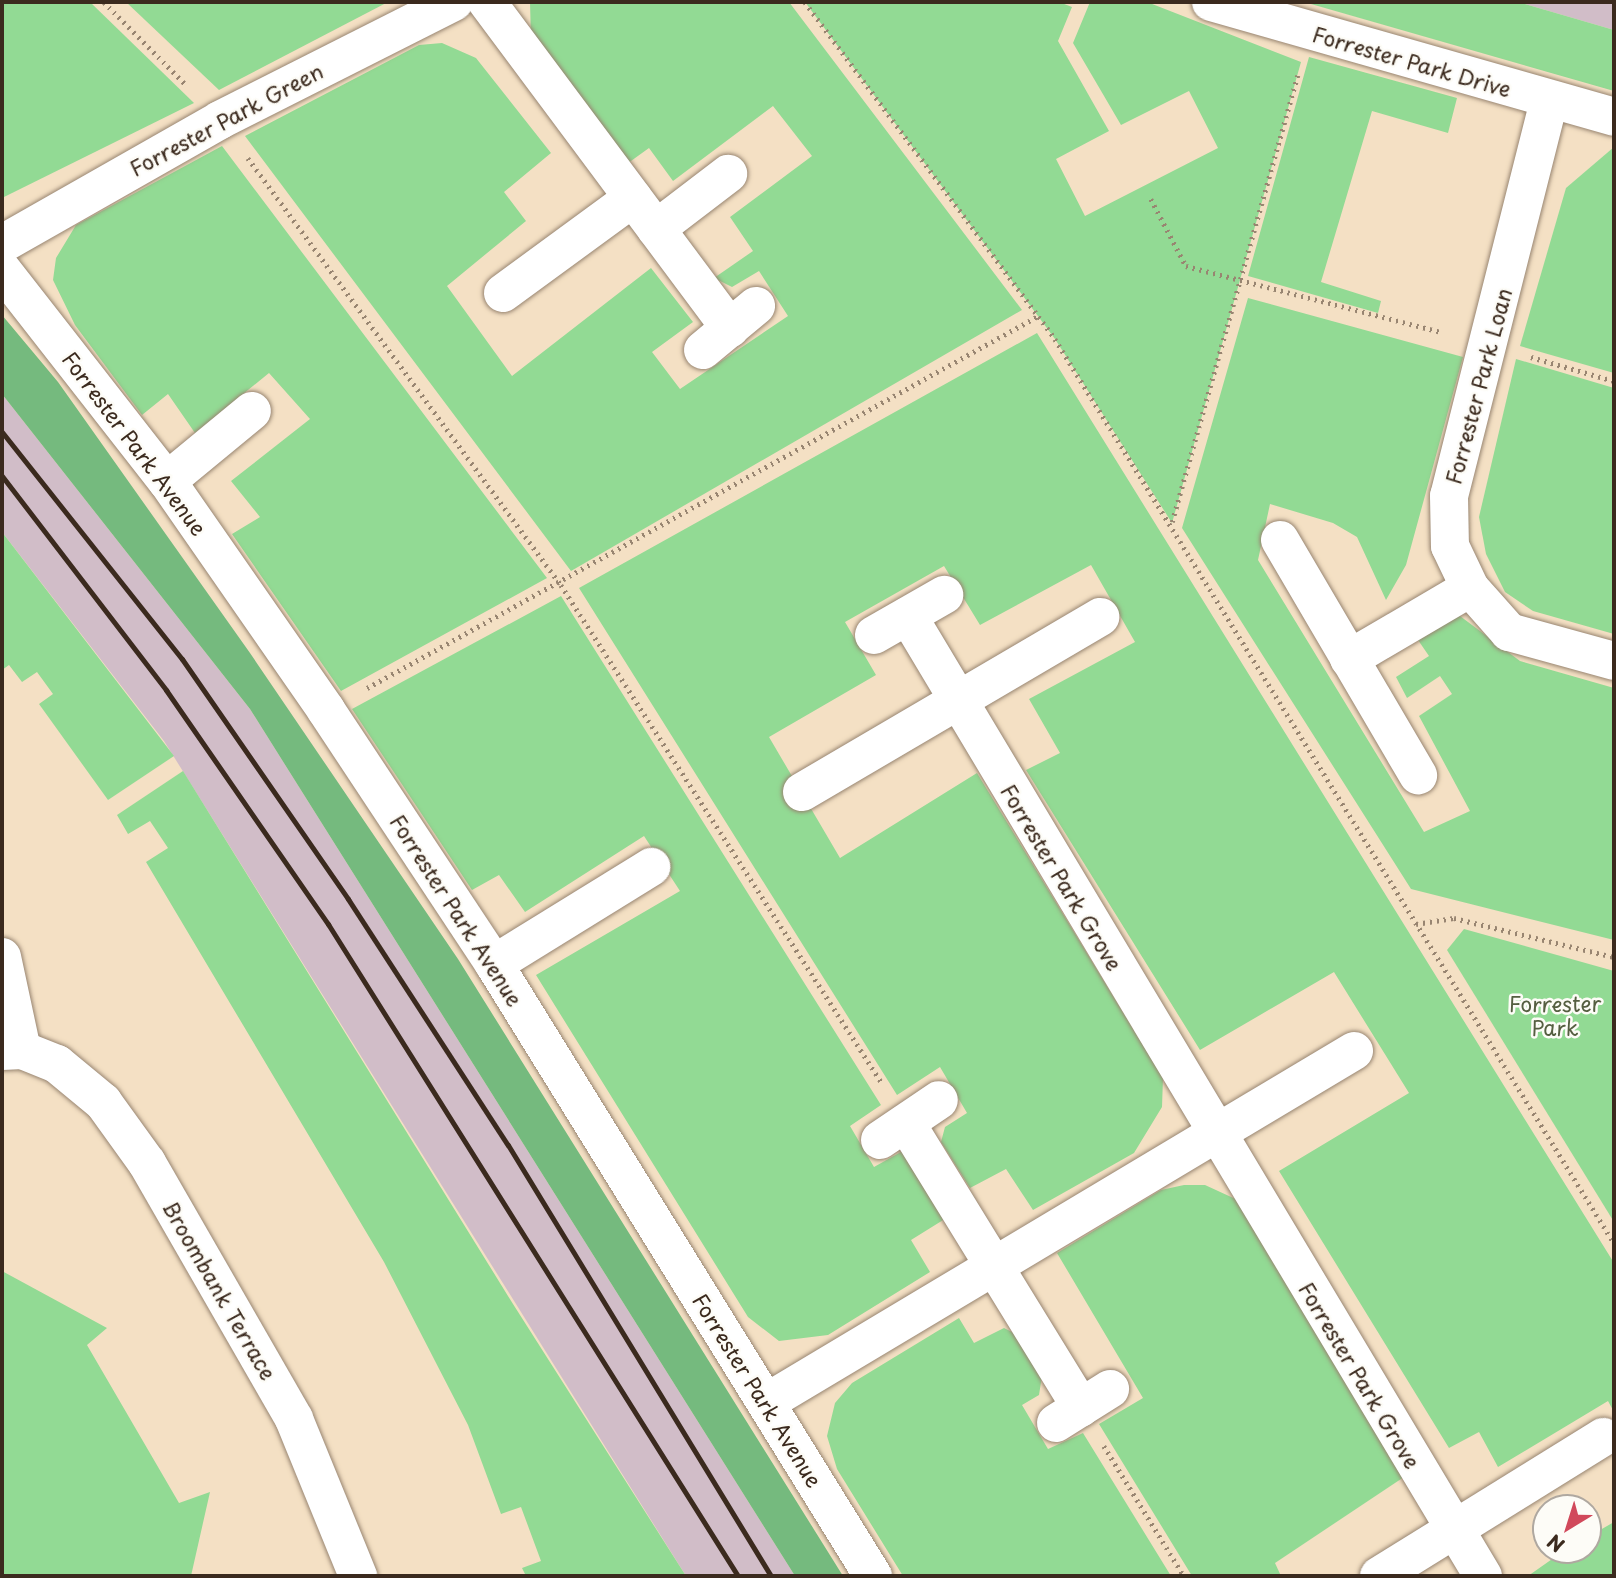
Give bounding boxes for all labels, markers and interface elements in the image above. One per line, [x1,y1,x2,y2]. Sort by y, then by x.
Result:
street label: Forrester Park Drive [1309,20,1515,102]
street label: Forrester Park Green [124,57,328,181]
street label: Forrester Park Loan [1440,285,1516,487]
street label: Forrester Park Avenue [57,346,213,540]
street label: Forrester Park Grove [996,779,1128,975]
street label: Forrester Park Avenue [385,809,529,1011]
park label: Forrester Park [1509,990,1601,1040]
street label: Broombank Terrace [159,1197,281,1383]
street label: Forrester Park Grove [1294,1277,1426,1473]
street label: Forrester Park Avenue [688,1288,828,1492]
north arrow [1532,1494,1602,1564]
text: N [1541,1528,1570,1560]

